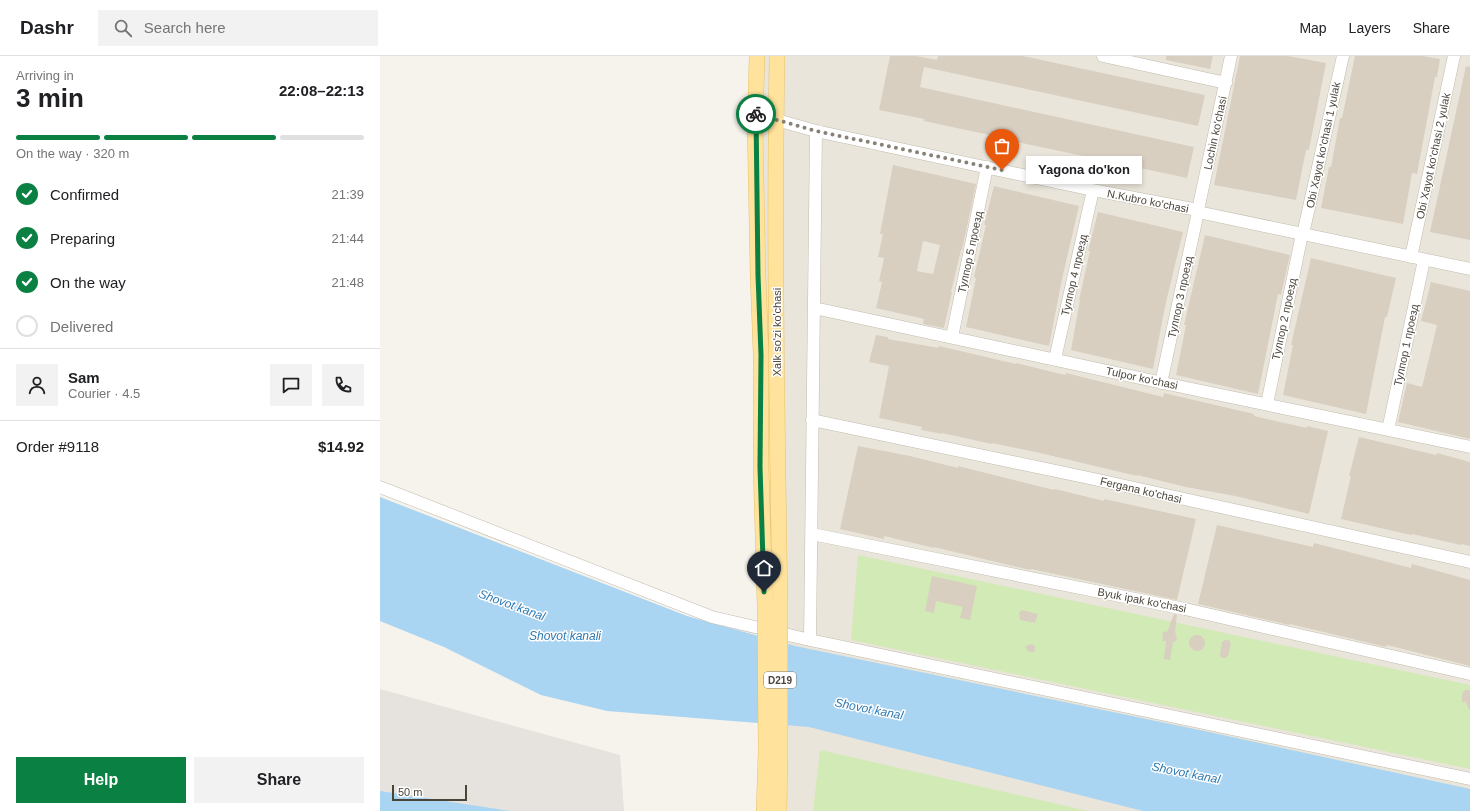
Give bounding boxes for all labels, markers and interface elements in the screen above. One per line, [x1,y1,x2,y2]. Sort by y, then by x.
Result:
search box [98,10,378,46]
text: Dashr [20,17,74,38]
icon: search [112,17,134,39]
text: Search here [144,19,226,36]
text: Map [1299,20,1327,36]
text: Layers [1349,20,1391,36]
text: Share [1413,20,1450,36]
text: Arriving in [16,68,74,83]
street label: Obi Xayot ko'chasi 1 yulak [1304,80,1342,209]
text: 22:08–22:13 [279,82,364,99]
text: 3 min [16,83,84,113]
street label: Obi Xayot ko'chasi 2 yulak [1414,91,1452,220]
courier [736,94,776,134]
street label: Lochin ko'chasi [1201,95,1229,171]
icon: bike [745,103,767,125]
pin [985,129,1019,170]
icon: bag [991,135,1013,157]
text: On the way · 320 m [16,146,129,161]
callout: Yagona do'kon [1026,156,1142,184]
text: Yagona do'kon [1038,162,1130,177]
icon: check [16,183,38,205]
text: Confirmed [50,186,119,203]
text: 21:39 [331,187,364,202]
street label: N.Kubro ko'chasi [1106,187,1190,215]
street label: Тулпор 5 проезд [955,209,985,294]
icon: check [16,227,38,249]
text: Preparing [50,230,115,247]
text: 21:44 [331,231,364,246]
street label: Тулпор 4 проезд [1059,232,1089,317]
street label: Тулпор 3 проезд [1165,254,1195,339]
icon: check [16,271,38,293]
text: On the way [50,274,126,291]
text: 21:48 [331,275,364,290]
street label: Тулпор 2 проезд [1269,276,1299,361]
street label: Xalk so'zi ko'chasi [771,288,783,376]
street label: Тулпор 1 проезд [1391,302,1421,387]
text: Delivered [50,318,113,335]
button: person [16,364,58,406]
button: chat [270,364,312,406]
button: phone [322,364,364,406]
street label: Tulpor ko'chasi [1105,365,1179,391]
text: Sam [68,369,100,386]
text: Courier · 4.5 [68,386,140,401]
text: Order #9118 [16,438,99,455]
text: $14.92 [318,438,364,455]
street label: Fergana ko'chasi [1099,475,1183,505]
pin [747,551,781,592]
icon: home [753,557,775,579]
street label: Byuk ipak ko'chasi [1097,586,1187,614]
water label: Shovot kanal [477,587,547,624]
water label: Shovot kanali [529,629,601,643]
road number: D219 [764,672,796,688]
water label: Shovot kanal [834,696,905,723]
button: Help [16,757,186,803]
button: Share [194,757,364,803]
water label: Shovot kanal [1151,760,1222,787]
scale bar [392,783,467,802]
text: 50 m [398,786,422,798]

